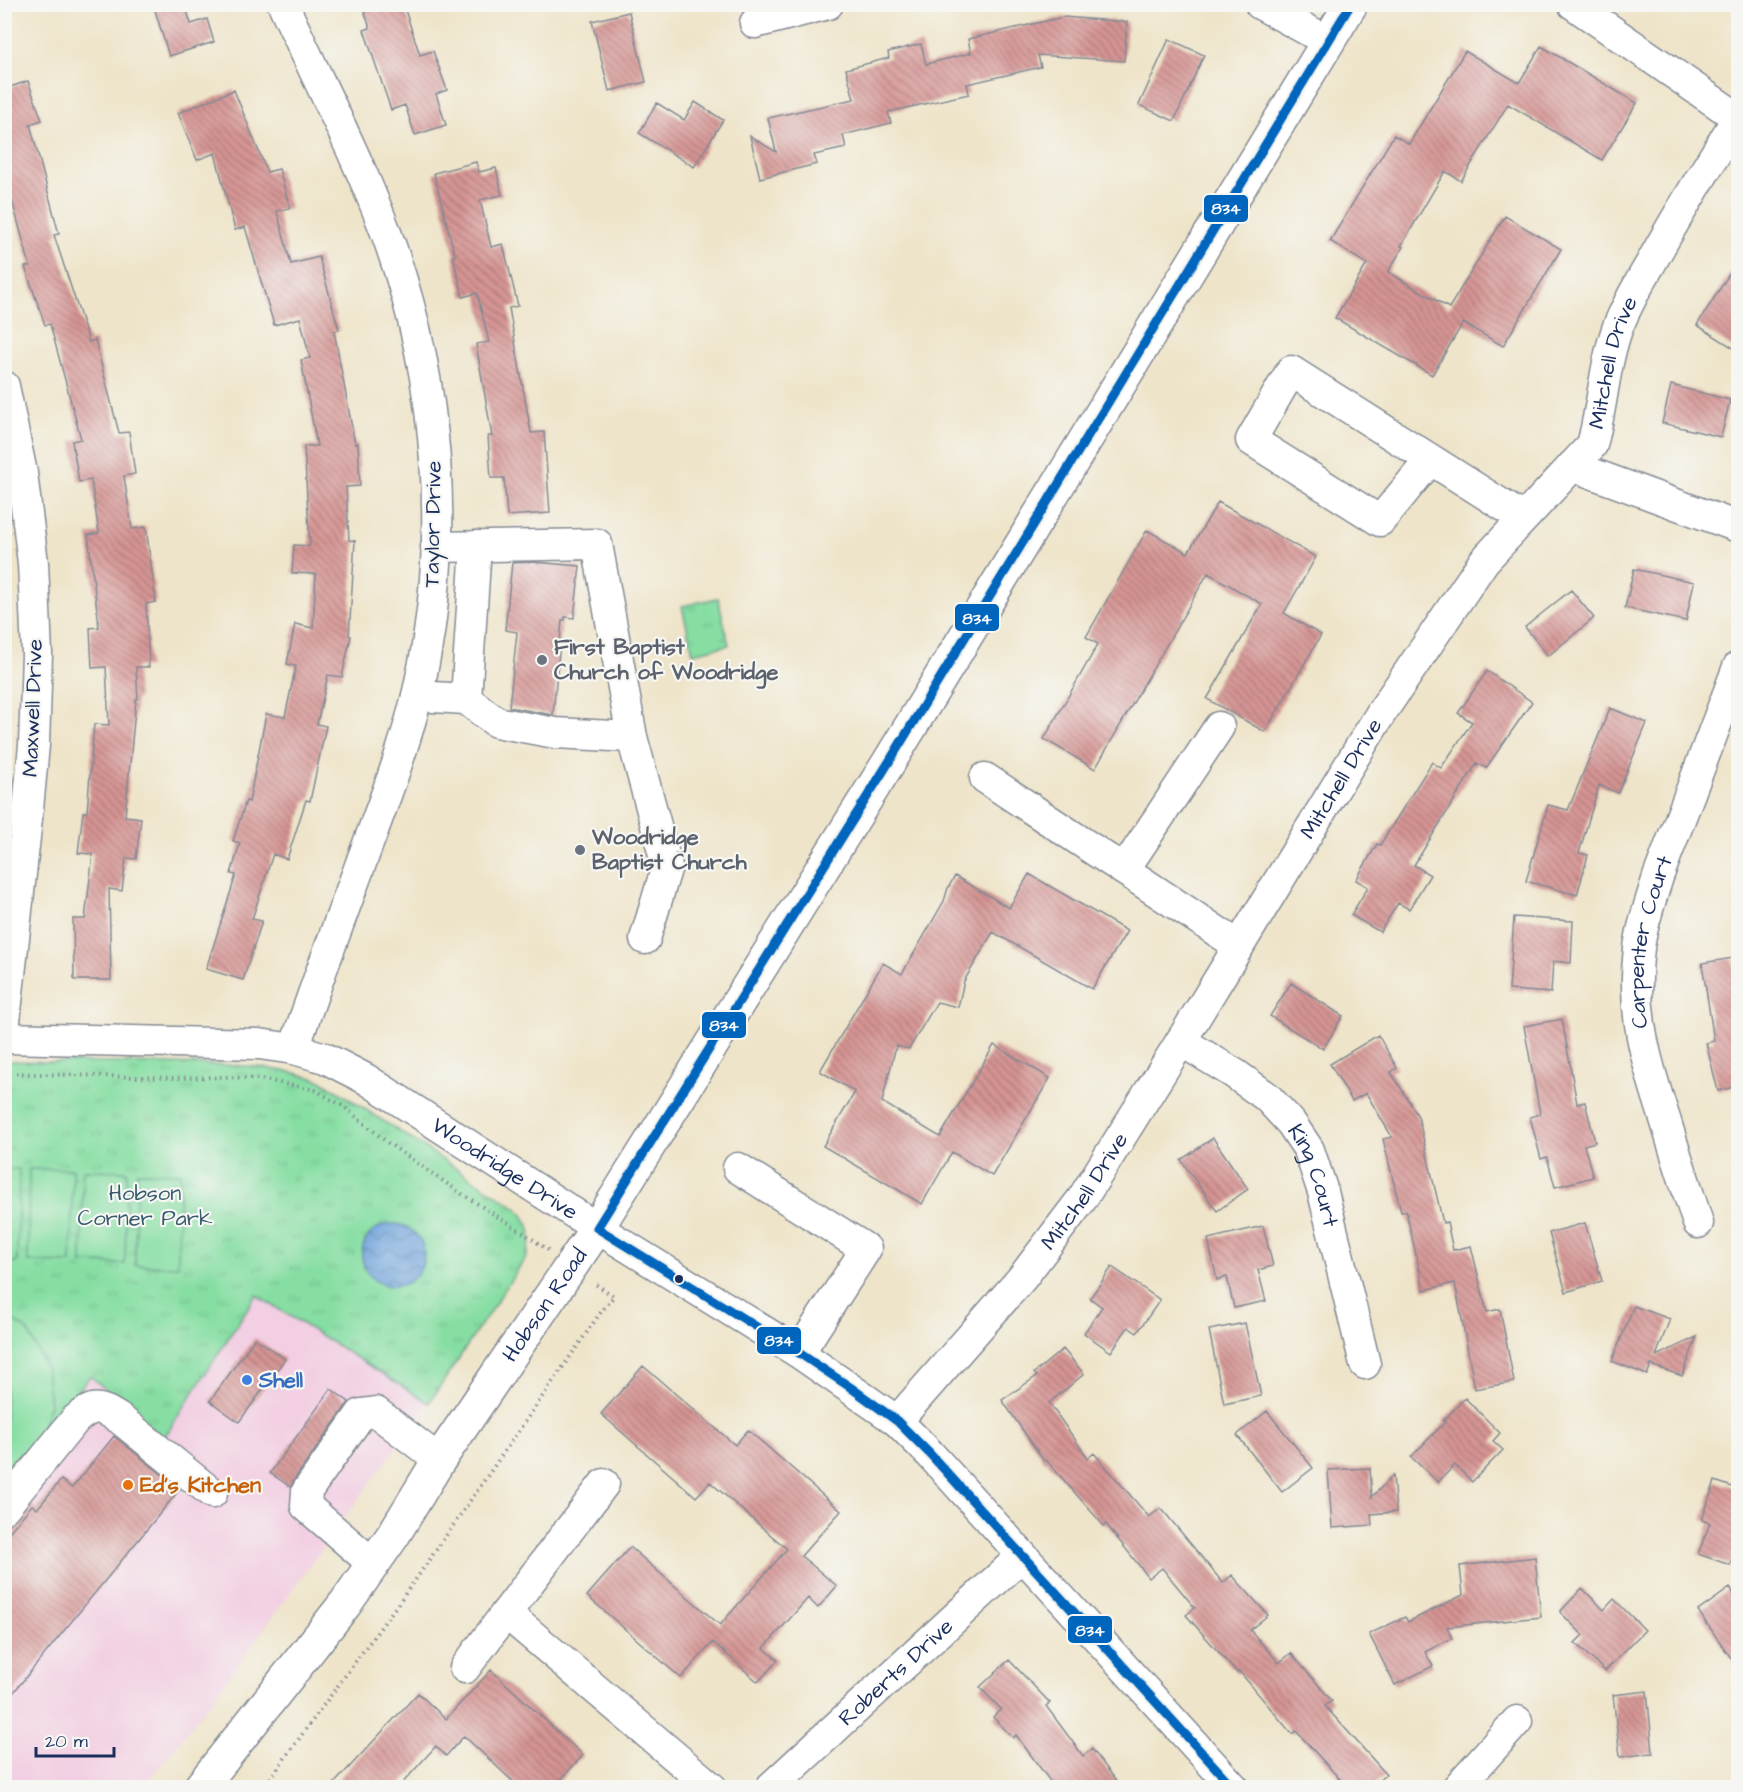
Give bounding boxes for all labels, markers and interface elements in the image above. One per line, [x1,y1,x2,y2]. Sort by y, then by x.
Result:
line badge: 834 [1203,194,1249,223]
text: 834 [1211,198,1241,220]
street label: Mitchell Drive [1581,291,1645,431]
street label: Taylor Drive [416,460,451,588]
line badge: 834 [954,603,1000,632]
text: 834 [962,608,992,630]
place label: First Baptist Church of Woodridge [554,632,778,689]
street label: Maxwell Drive [15,638,51,778]
marker: First Baptist Church of Woodridge [535,653,549,667]
street label: Mitchell Drive [1292,712,1390,845]
place label: Woodridge Baptist Church [591,822,748,878]
marker: Woodridge Baptist Church [573,843,587,857]
street label: Carpenter Court [1621,851,1680,1031]
line badge: 834 [701,1011,747,1039]
text: 834 [709,1015,739,1037]
street label: Woodridge Drive [426,1110,584,1227]
street label: King Court [1280,1118,1346,1230]
street label: Mitchell Drive [1033,1126,1135,1256]
park label: Hobson Corner Park [78,1178,213,1234]
street label: Hobson Road [495,1242,595,1368]
unlabelled marker [673,1273,685,1285]
line badge: 834 [756,1326,802,1355]
text: 834 [764,1330,794,1352]
place label: Shell [258,1365,303,1396]
marker: Shell [240,1373,254,1387]
place label: Ed's Kitchen [140,1470,261,1501]
marker: Ed's Kitchen [121,1478,135,1492]
street label: Roberts Drive [831,1611,960,1733]
line badge: 834 [1067,1615,1113,1644]
text: 834 [1075,1620,1105,1642]
scale bar [36,1720,114,1758]
text: 20 m [45,1729,88,1754]

